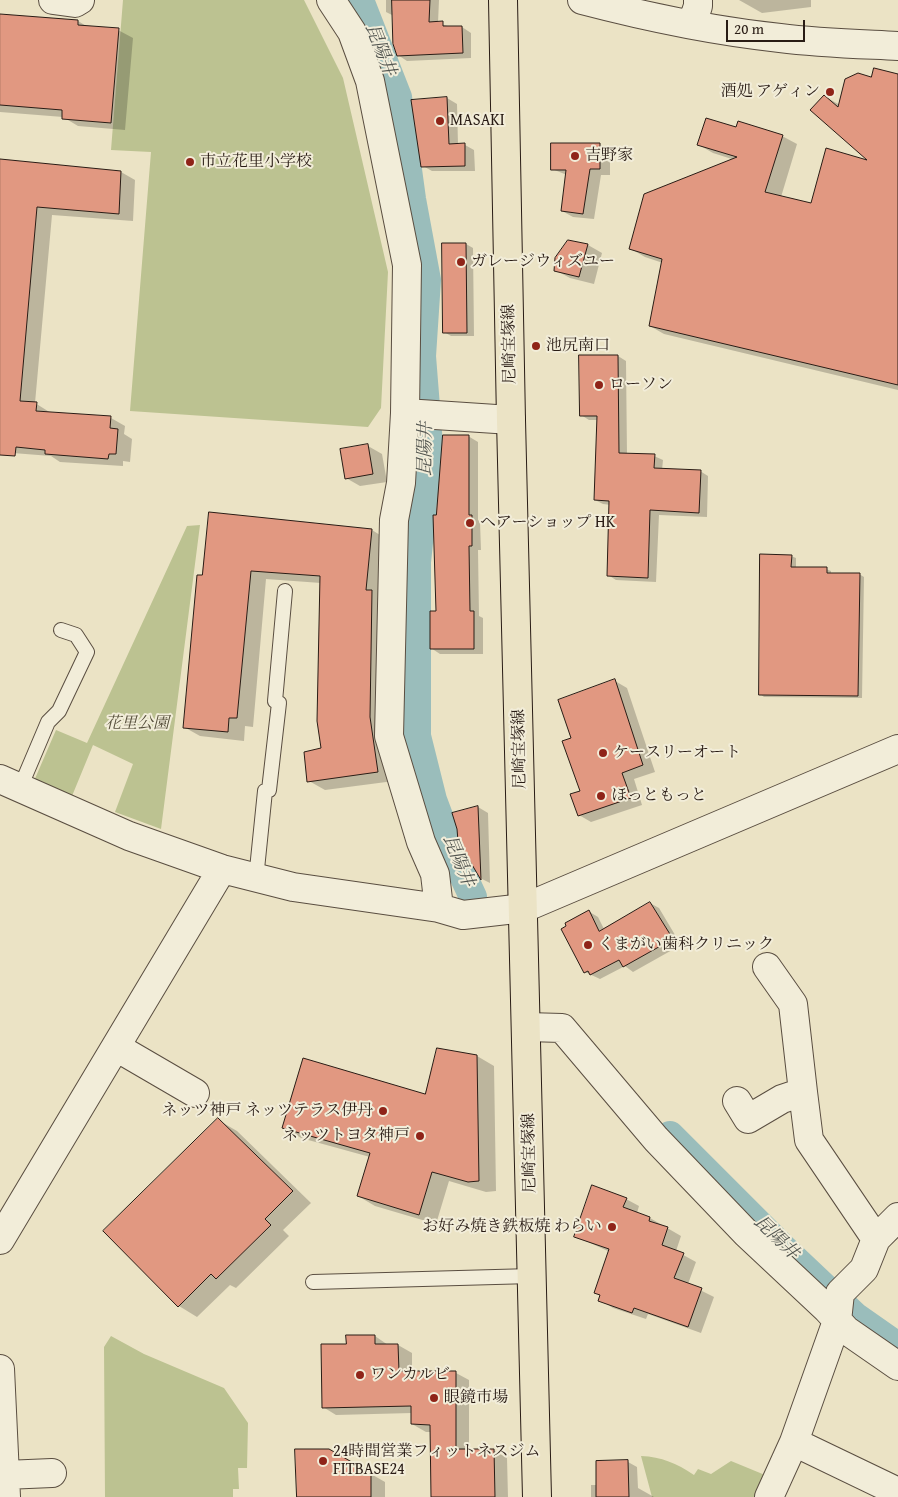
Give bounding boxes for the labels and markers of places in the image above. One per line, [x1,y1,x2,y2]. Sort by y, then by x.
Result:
place label: 酒処 アゲィン [720,82,820,102]
marker: 酒処 アゲィン [824,86,836,98]
place label: MASAKI [450,111,505,131]
marker: MASAKI [434,115,446,127]
place label: 吉野家 [585,146,633,166]
marker: 吉野家 [569,150,581,162]
place label: 市立花里小学校 [200,152,312,172]
marker: 市立花里小学校 [184,156,196,168]
place label: ガレージウィズユー [471,252,615,272]
marker: ガレージウィズユー [455,256,467,268]
place label: 池尻南口 [546,336,610,356]
marker: 池尻南口 [530,340,542,352]
place label: ローソン [609,375,673,395]
marker: ローソン [593,379,605,391]
place label: ヘアーショップ HK [480,513,615,533]
marker: ヘアーショップ HK [464,517,476,529]
place label: ケースリーオート [613,743,741,763]
marker: ケースリーオート [597,747,609,759]
place label: ほっともっと [611,786,707,806]
marker: ほっともっと [595,790,607,802]
place label: くまがい歯科クリニック [598,935,774,955]
marker: くまがい歯科クリニック [582,939,594,951]
place label: ネッツ神戸 ネッツテラス伊丹 [161,1101,373,1121]
marker: ネッツ神戸 ネッツテラス伊丹 [377,1105,389,1117]
place label: ネッツトヨタ神戸 [282,1126,410,1146]
marker: ネッツトヨタ神戸 [414,1130,426,1142]
place label: お好み焼き鉄板焼 わらい [422,1217,602,1237]
marker: お好み焼き鉄板焼 わらい [606,1221,618,1233]
place label: ワンカルビ [370,1365,450,1385]
marker: ワンカルビ [354,1369,366,1381]
place label: 眼鏡市場 [444,1388,508,1408]
marker: 眼鏡市場 [428,1392,440,1404]
place label: 24時間営業フィットネスジム FITBASE24 [333,1442,540,1480]
marker: 24時間営業フィットネスジム FITBASE24 [317,1455,329,1467]

